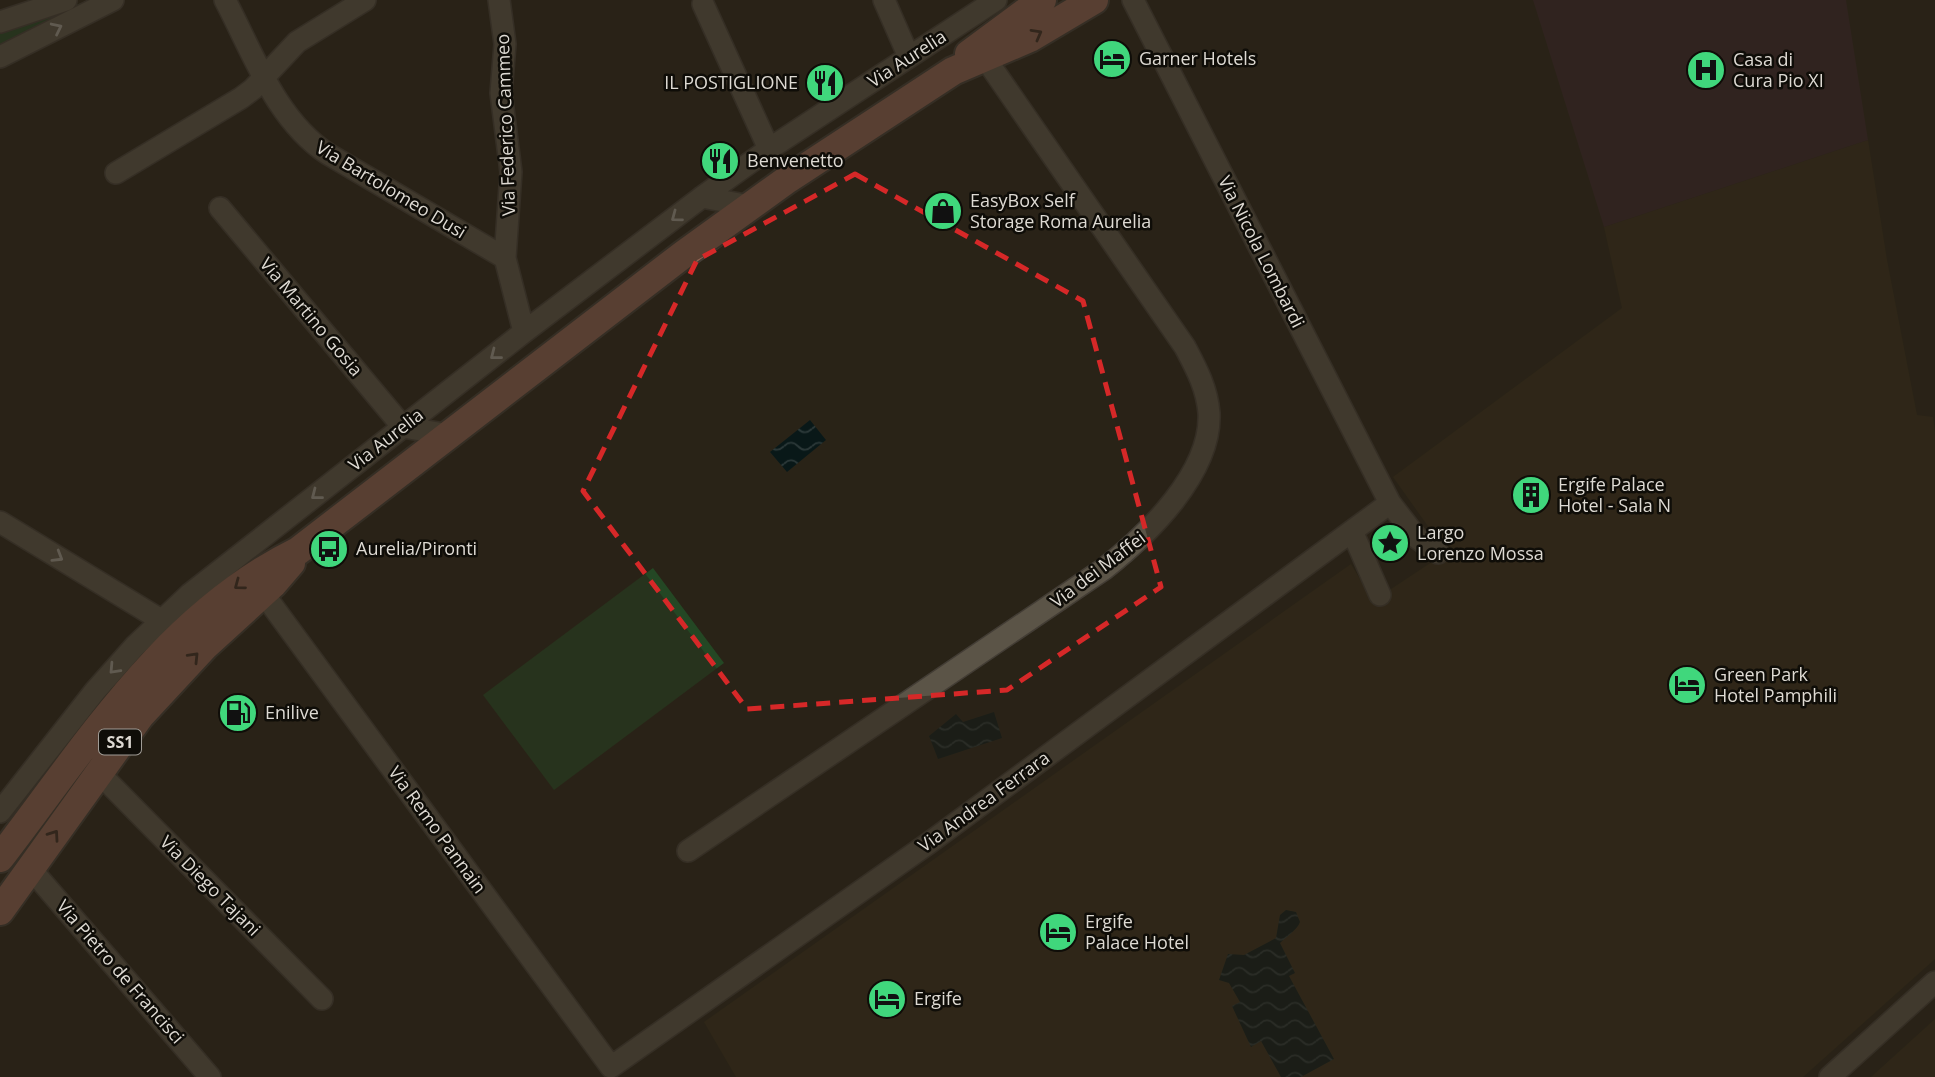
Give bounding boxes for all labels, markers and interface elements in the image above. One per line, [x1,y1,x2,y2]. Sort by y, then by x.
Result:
one-way arrow [50,23,62,37]
street label: Via Aurelia [863,24,950,92]
one-way arrow [1030,29,1043,42]
street label: Via Federico Cammeo [490,34,520,216]
hotel icon: Garner Hotels [1091,38,1133,80]
place label: Garner Hotels [1139,46,1256,70]
place label: Casa di Cura Pio XI [1733,47,1824,92]
hospital icon: Casa di Cura Pio XI [1685,49,1727,91]
restaurant icon: IL POSTIGLIONE [804,62,846,104]
place label: IL POSTIGLIONE [664,70,798,94]
street label: Via Bartolomeo Dusi [312,135,471,243]
restaurant icon: Benvenetto [699,140,741,182]
place label: Benvenetto [747,148,844,172]
street label: Via Nicola Lombardi [1213,171,1311,332]
place label: EasyBox Self Storage Roma Aurelia [970,188,1151,233]
shop icon: EasyBox Self Storage Roma Aurelia [922,190,964,232]
one-way arrow [671,208,683,221]
street label: Via Martino Gosia [255,252,369,381]
one-way arrow [490,346,503,359]
street label: Via Aurelia [343,402,428,476]
place label: Ergife Palace Hotel - Sala N [1558,472,1671,517]
building icon: Ergife Palace Hotel - Sala N [1510,474,1552,516]
one-way arrow [311,487,324,500]
place label: Largo Lorenzo Mossa [1417,520,1544,565]
place icon: Largo Lorenzo Mossa [1369,522,1411,564]
street label: Via dei Maffei [1045,526,1150,613]
bus stop icon: Aurelia/Pironti [308,528,350,570]
place label: Aurelia/Pironti [356,536,477,560]
one-way arrow [51,549,64,562]
one-way arrow [234,577,247,590]
one-way arrow [186,652,199,665]
one-way arrow [110,661,122,674]
place label: Green Park Hotel Pamphili [1714,662,1837,707]
hotel icon: Green Park Hotel Pamphili [1666,664,1708,706]
fuel station icon: Enilive [217,692,259,734]
place label: Enilive [265,700,319,724]
road number: SS1 [99,730,141,754]
street label: Via Andrea Ferrara [913,745,1054,857]
street label: Via Remo Pannain [383,761,492,898]
one-way arrow [45,830,58,843]
street label: Via Diego Tajani [155,830,266,941]
street label: Via Pietro de Francisci [52,894,190,1048]
place label: Ergife Palace Hotel [1085,909,1189,954]
hotel icon: Ergife Palace Hotel [1037,911,1079,953]
hotel icon: Ergife [866,978,908,1020]
place label: Ergife [914,986,962,1010]

